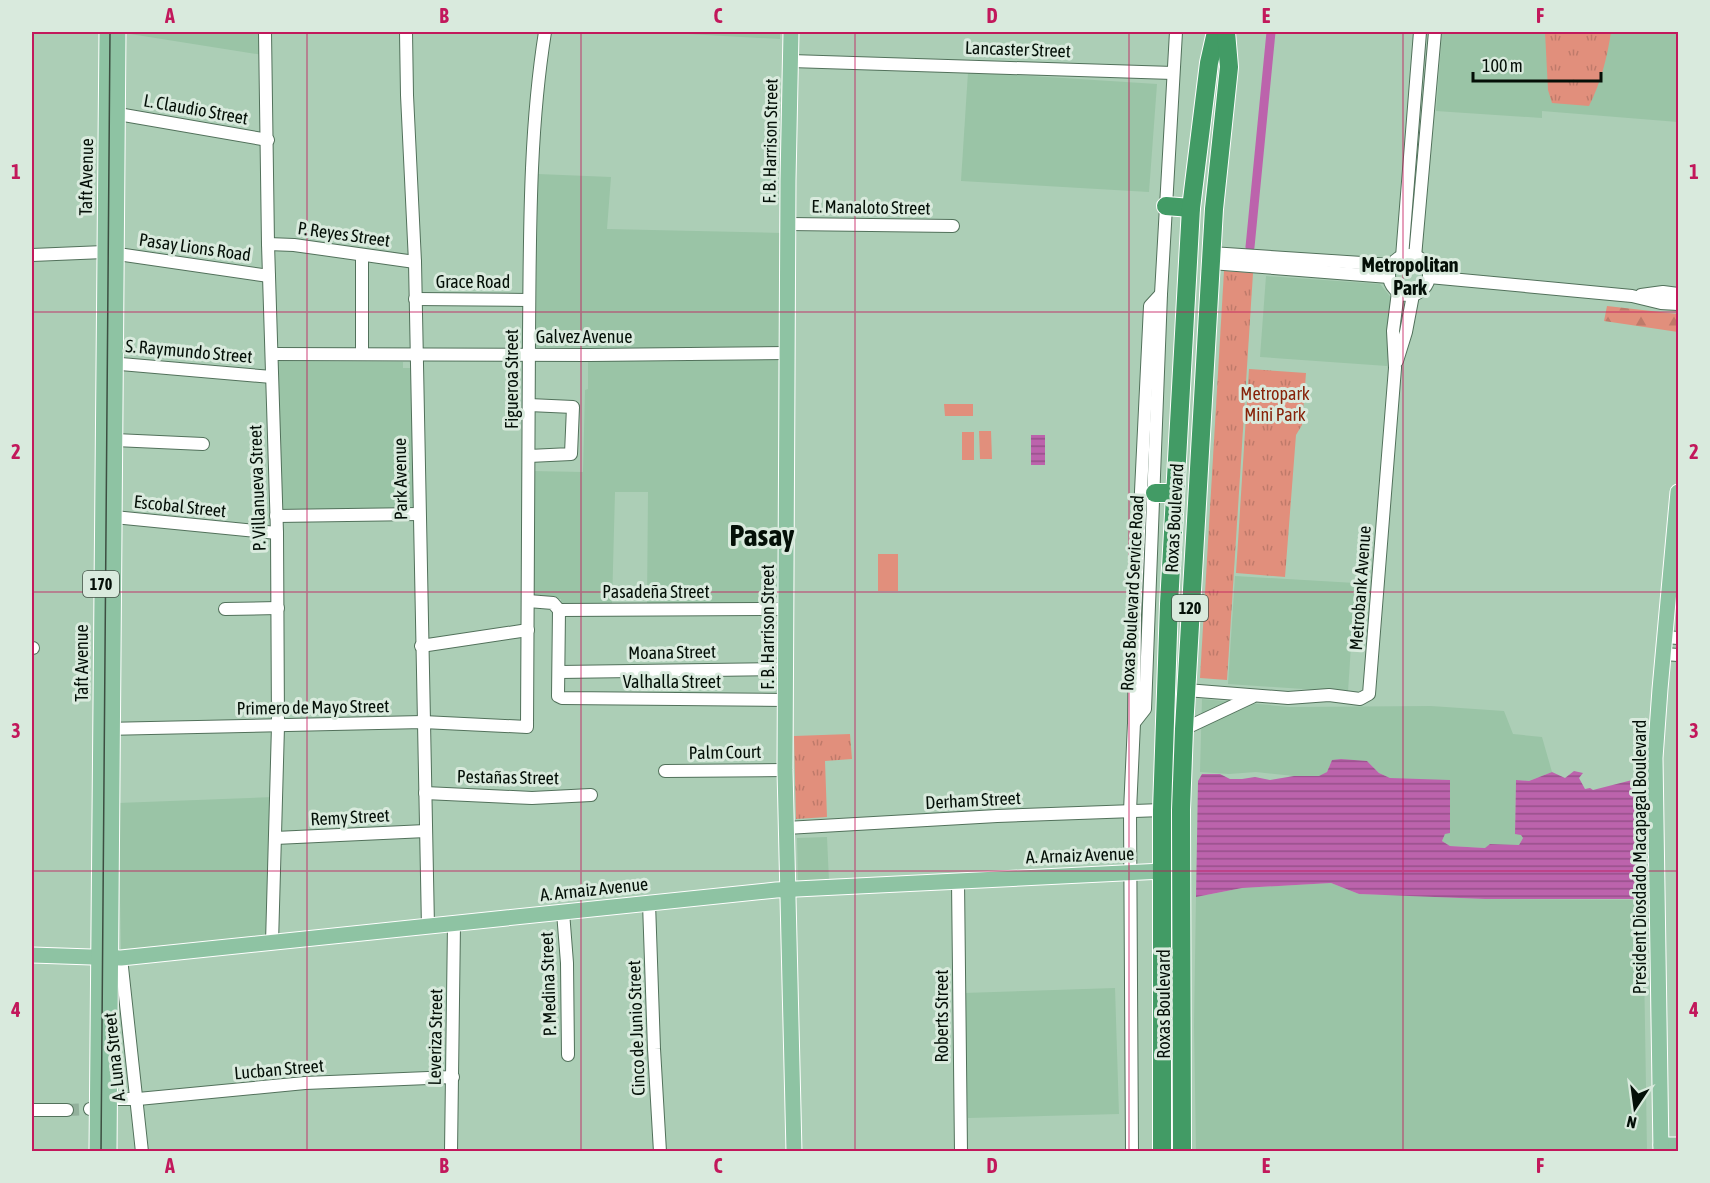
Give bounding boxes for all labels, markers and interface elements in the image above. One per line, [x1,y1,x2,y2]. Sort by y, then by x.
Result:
text: A [164,4,175,27]
text: B [439,4,449,27]
text: C [714,4,723,27]
text: D [986,4,998,27]
text: E [1262,4,1271,27]
text: F [1536,4,1544,27]
street label: Lancaster Street [965,37,1071,61]
scale bar [1473,45,1600,83]
text: 100 m [1482,55,1523,76]
street label: F. B. Harrison Street [758,78,782,204]
street label: L. Claudio Street [142,89,250,129]
street label: Taft Avenue [75,138,97,216]
text: 1 [11,160,21,183]
text: 1 [1689,160,1699,183]
street label: E. Manaloto Street [811,195,931,219]
street label: P. Reyes Street [296,217,392,251]
street label: Pasay Lions Road [138,229,252,265]
district label: Metropolitan Park [1361,253,1459,299]
street label: Grace Road [436,271,510,292]
street label: Galvez Avenue [536,326,632,347]
street label: Figueroa Street [501,329,522,429]
street label: S. Raymundo Street [125,335,253,367]
park label: Metropark Mini Park [1240,383,1310,425]
street label: P. Villanueva Street [244,424,270,552]
street label: Park Avenue [389,438,411,520]
text: 2 [11,440,21,463]
text: 2 [1689,440,1699,463]
street label: Roxas Boulevard [1161,463,1187,573]
street label: Escobal Street [133,491,227,521]
street label: Roxas Boulevard Service Road [1116,494,1148,692]
district label: Pasay [730,518,795,552]
street label: Metrobank Avenue [1345,525,1375,651]
street label: F. B. Harrison Street [757,564,778,690]
road number: 170 [83,571,119,597]
street label: Pasadeña Street [602,581,710,602]
road number: 120 [1172,595,1208,621]
street label: Taft Avenue [71,624,92,702]
street label: Moana Street [628,641,716,663]
street label: Valhalla Street [623,671,721,692]
street label: Primero de Mayo Street [236,695,390,719]
text: 3 [11,719,21,742]
text: 3 [1689,719,1699,742]
street label: President Diosdado Macapagal Boulevard [1629,720,1650,994]
street label: Palm Court [689,741,761,763]
street label: Pestañas Street [457,766,559,788]
street label: Derham Street [925,787,1021,813]
street label: Remy Street [310,804,390,830]
street label: A. Arnaiz Avenue [1025,843,1135,867]
street label: A. Arnaiz Avenue [539,873,649,905]
street label: P. Medina Street [536,931,560,1037]
street label: Roxas Boulevard [1153,949,1174,1059]
street label: Cinco de Junio Street [623,960,649,1096]
street label: Roberts Street [931,970,952,1062]
street label: Leveriza Street [424,989,446,1085]
text: 4 [10,998,21,1021]
text: 4 [1688,998,1699,1021]
street label: A. Luna Street [99,1012,129,1102]
street label: Lucban Street [233,1055,325,1083]
north arrow [1605,1078,1665,1138]
text: N [1625,1113,1638,1132]
text: A [164,1154,175,1177]
text: B [439,1154,449,1177]
text: C [714,1154,723,1177]
text: D [986,1154,998,1177]
text: E [1262,1154,1271,1177]
text: F [1536,1154,1544,1177]

